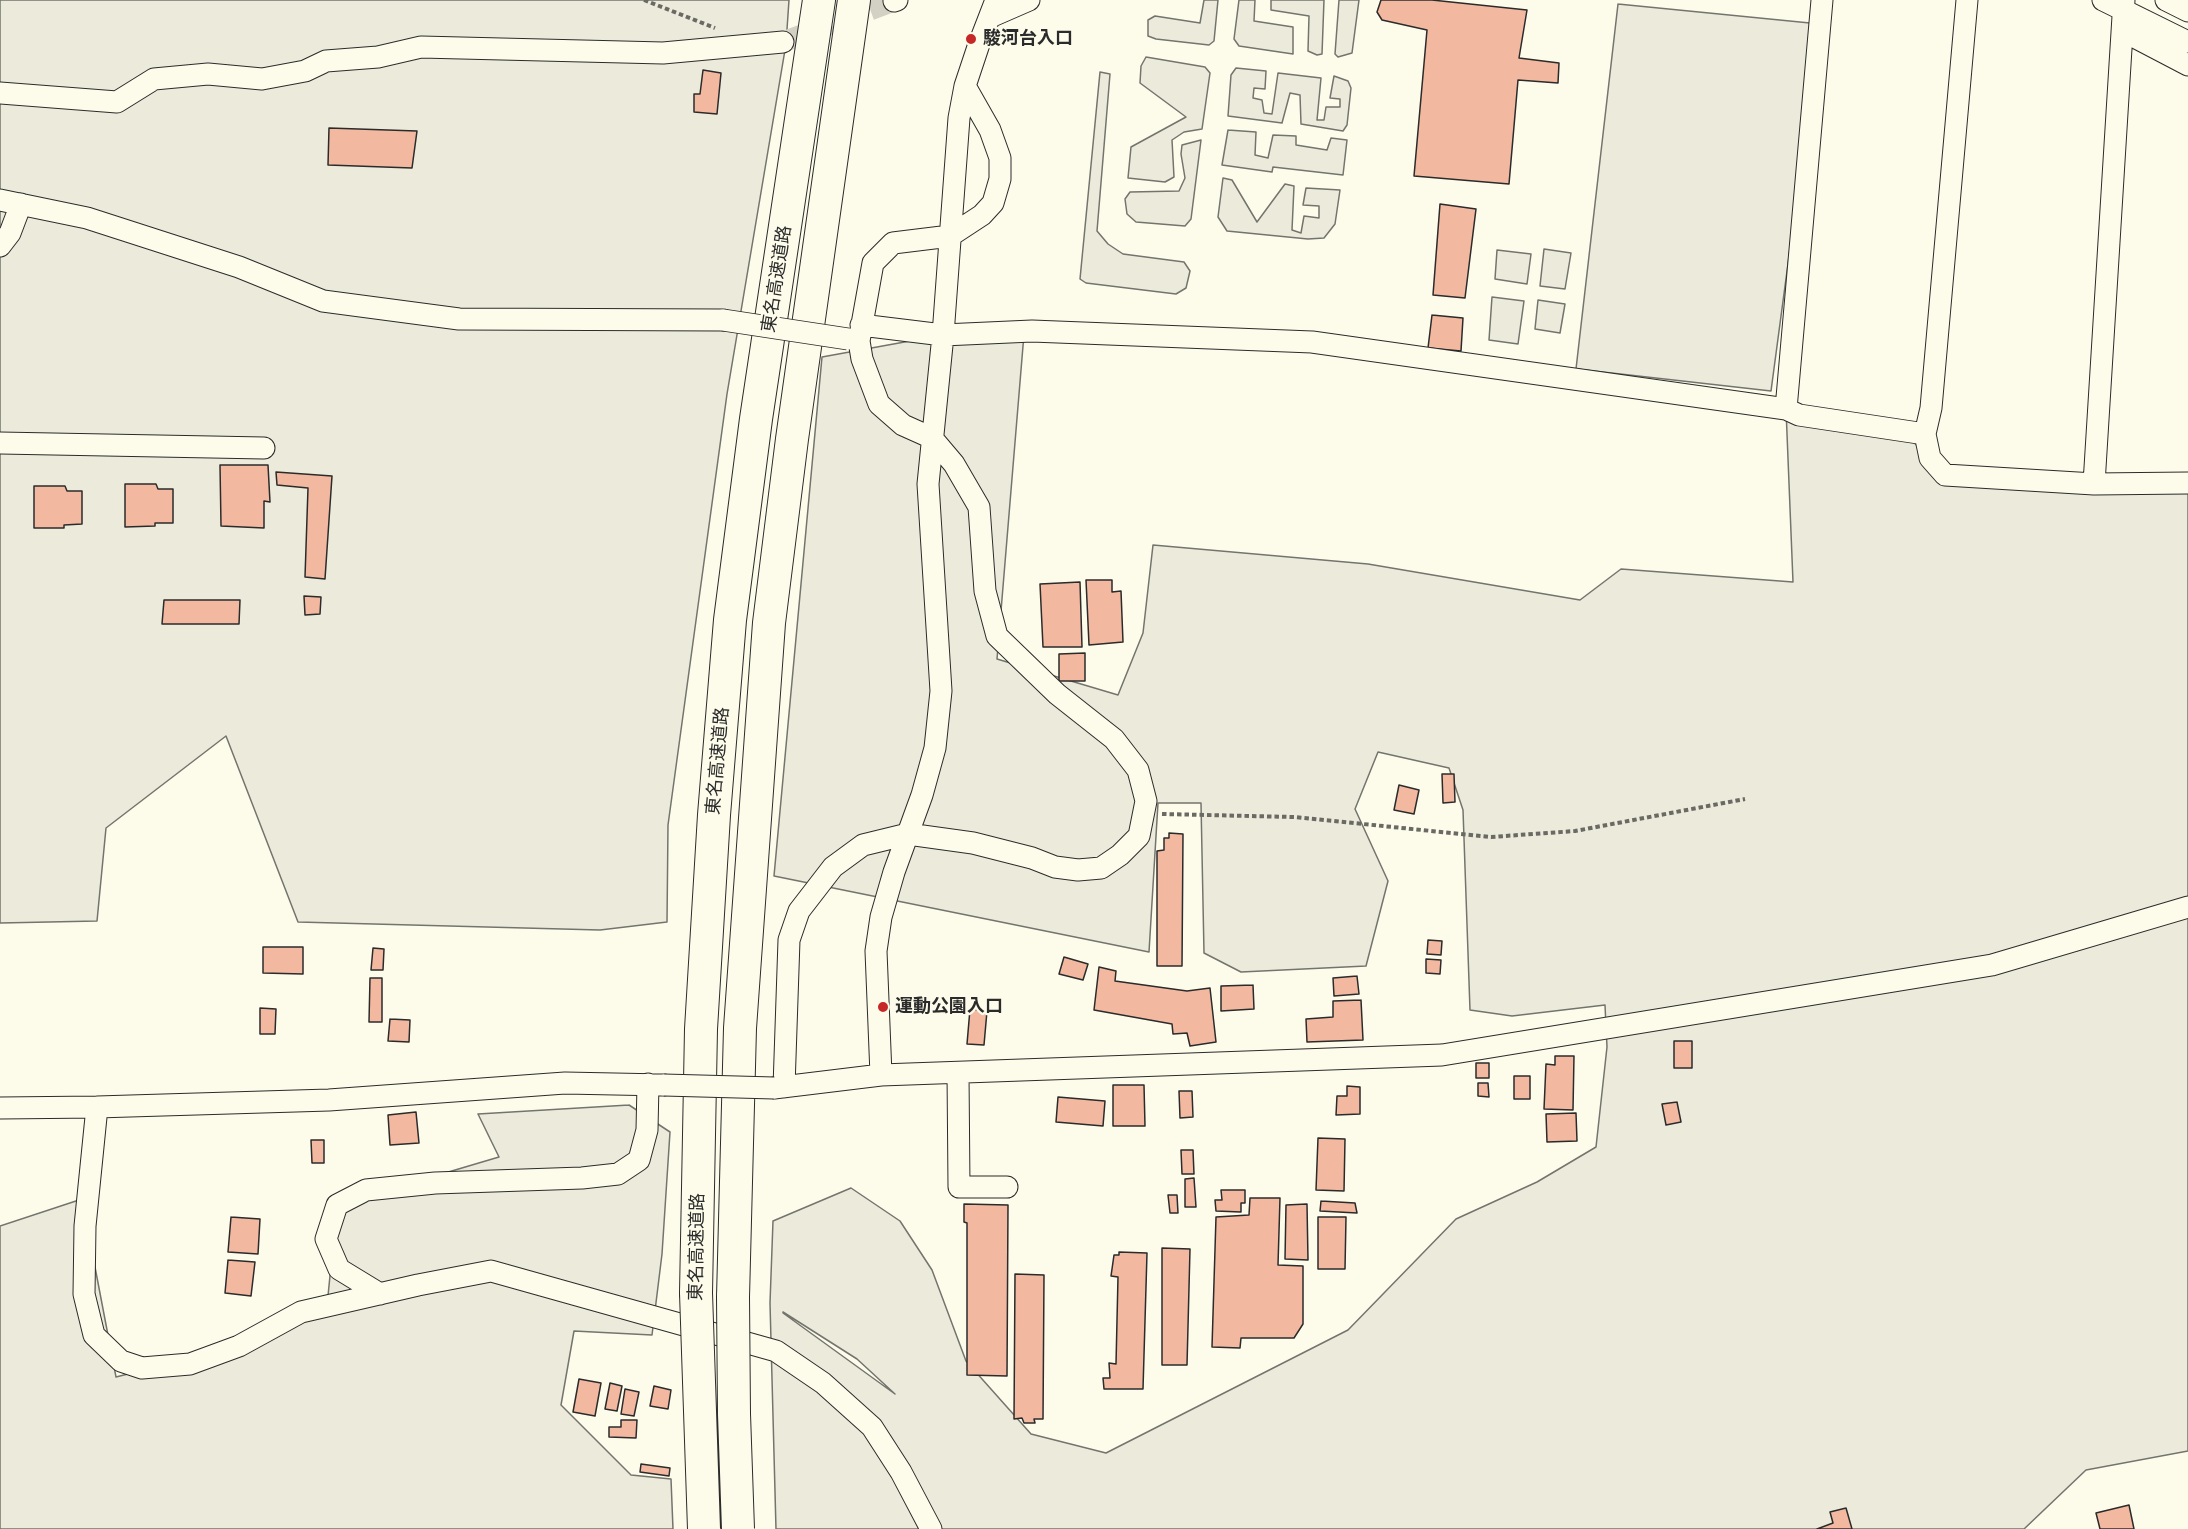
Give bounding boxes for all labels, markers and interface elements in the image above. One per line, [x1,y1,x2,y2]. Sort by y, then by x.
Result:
place label: 駿河台入口 [983,28,1073,50]
marker: 駿河台入口 [964,32,978,46]
street label: 東名高速道路 [758,224,796,334]
street label: 東名高速道路 [703,706,733,816]
place label: 運動公園入口 [895,996,1003,1018]
marker: 運動公園入口 [876,1000,890,1014]
street label: 東名高速道路 [685,1193,709,1301]

